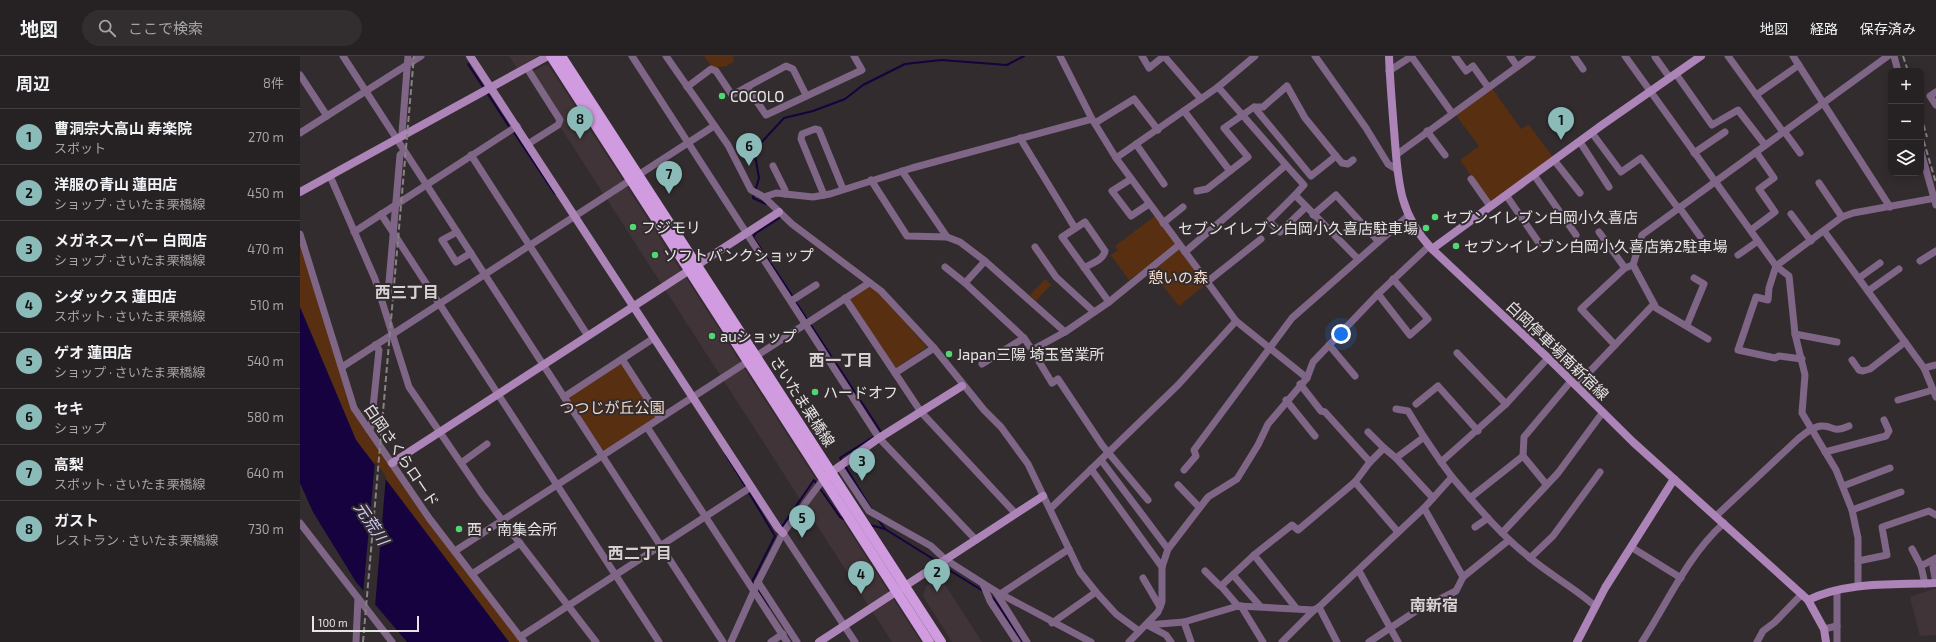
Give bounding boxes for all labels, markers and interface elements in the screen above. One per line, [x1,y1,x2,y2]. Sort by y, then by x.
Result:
search box [82,10,362,46]
text: 地図 [20,17,58,40]
icon: search [96,17,118,39]
text: ここで検索 [128,19,203,37]
text: 地図 [1760,20,1788,37]
text: 経路 [1810,20,1838,37]
text: 保存済み [1860,20,1916,37]
map controls [1888,68,1924,176]
button: + [1888,68,1924,104]
text: 周辺 [16,73,50,93]
text: 8件 [263,75,284,91]
place label: COCOLO [730,87,784,105]
marker: COCOLO [717,91,727,101]
button: − [1888,104,1924,140]
pin: 8 [567,106,593,139]
pin: 1 [1548,107,1574,140]
text: 曹洞宗大高山 寿楽院 [54,119,192,137]
text: 1 [26,129,32,145]
text: 270 m [248,129,284,145]
pin: 6 [736,133,762,166]
text: スポット [54,140,106,156]
button: layers [1888,140,1924,176]
pin: 7 [656,161,682,194]
text: 洋服の青山 蓮田店 [54,175,177,193]
text: 2 [25,185,33,201]
text: 450 m [247,185,284,201]
text: ショップ · さいたま栗橋線 [54,196,205,212]
place label: セブンイレブン白岡小久喜店 [1443,208,1638,226]
marker: セブンイレブン白岡小久喜店 [1430,212,1440,222]
place label: フジモリ [641,218,701,236]
place label: セブンイレブン白岡小久喜店駐車場 [1178,219,1418,237]
marker: フジモリ [628,222,638,232]
marker: セブンイレブン白岡小久喜店駐車場 [1421,223,1431,233]
text: メガネスーパー 白岡店 [54,231,207,249]
place label: セブンイレブン白岡小久喜店第2駐車場 [1464,237,1727,255]
text: 3 [25,241,33,257]
text: 470 m [247,241,284,257]
marker: セブンイレブン白岡小久喜店第2駐車場 [1451,241,1461,251]
place label: ソフトバンクショップ [663,246,814,264]
marker: ソフトバンクショップ [650,250,660,260]
text: ショップ · さいたま栗橋線 [54,252,205,268]
park label: 憩いの森 [1148,268,1208,286]
district label: 西三丁目 [375,282,439,301]
text: シダックス 蓮田店 [54,287,177,305]
text: 4 [25,297,33,313]
text: 510 m [250,297,284,313]
street label: 白岡停車場南新宿線 [1503,297,1613,403]
text: スポット · さいたま栗橋線 [54,308,205,324]
your location [1331,324,1351,344]
place label: auショップ [720,327,797,345]
marker: auショップ [707,331,717,341]
text: ゲオ 蓮田店 [54,343,132,361]
place label: Japan三陽 埼玉営業所 [957,345,1104,363]
marker: Japan三陽 埼玉営業所 [944,349,954,359]
district label: 西一丁目 [809,350,873,369]
street label: さいたま栗橋線 [767,352,839,450]
text: 5 [25,353,33,369]
text: 540 m [247,353,284,369]
text: ショップ · さいたま栗橋線 [54,364,205,380]
place label: ハードオフ [823,383,898,401]
marker: ハードオフ [810,387,820,397]
park label: つつじが丘公園 [559,398,665,416]
text: セキ [54,399,84,417]
street label: 白岡さくらロード [361,400,443,510]
text: 6 [25,409,33,425]
text: 580 m [247,409,284,425]
text: ショップ [54,420,106,436]
pin: 3 [849,448,875,481]
text: 高梨 [54,455,84,473]
text: 7 [26,465,32,481]
text: 640 m [246,465,284,481]
text: スポット · さいたま栗橋線 [54,476,205,492]
water label: 元荒川 [351,498,394,550]
pin: 5 [789,505,815,538]
text: ガスト [54,511,99,529]
place label: 西・南集会所 [467,520,557,538]
text: 8 [25,521,33,537]
text: 730 m [248,521,284,537]
marker: 西・南集会所 [454,524,464,534]
text: レストラン · さいたま栗橋線 [54,532,218,548]
district label: 西二丁目 [608,543,672,562]
pin: 2 [924,559,950,592]
pin: 4 [848,561,874,594]
district label: 南新宿 [1410,595,1458,614]
scale bar [312,614,419,633]
text: 100 m [318,616,348,629]

